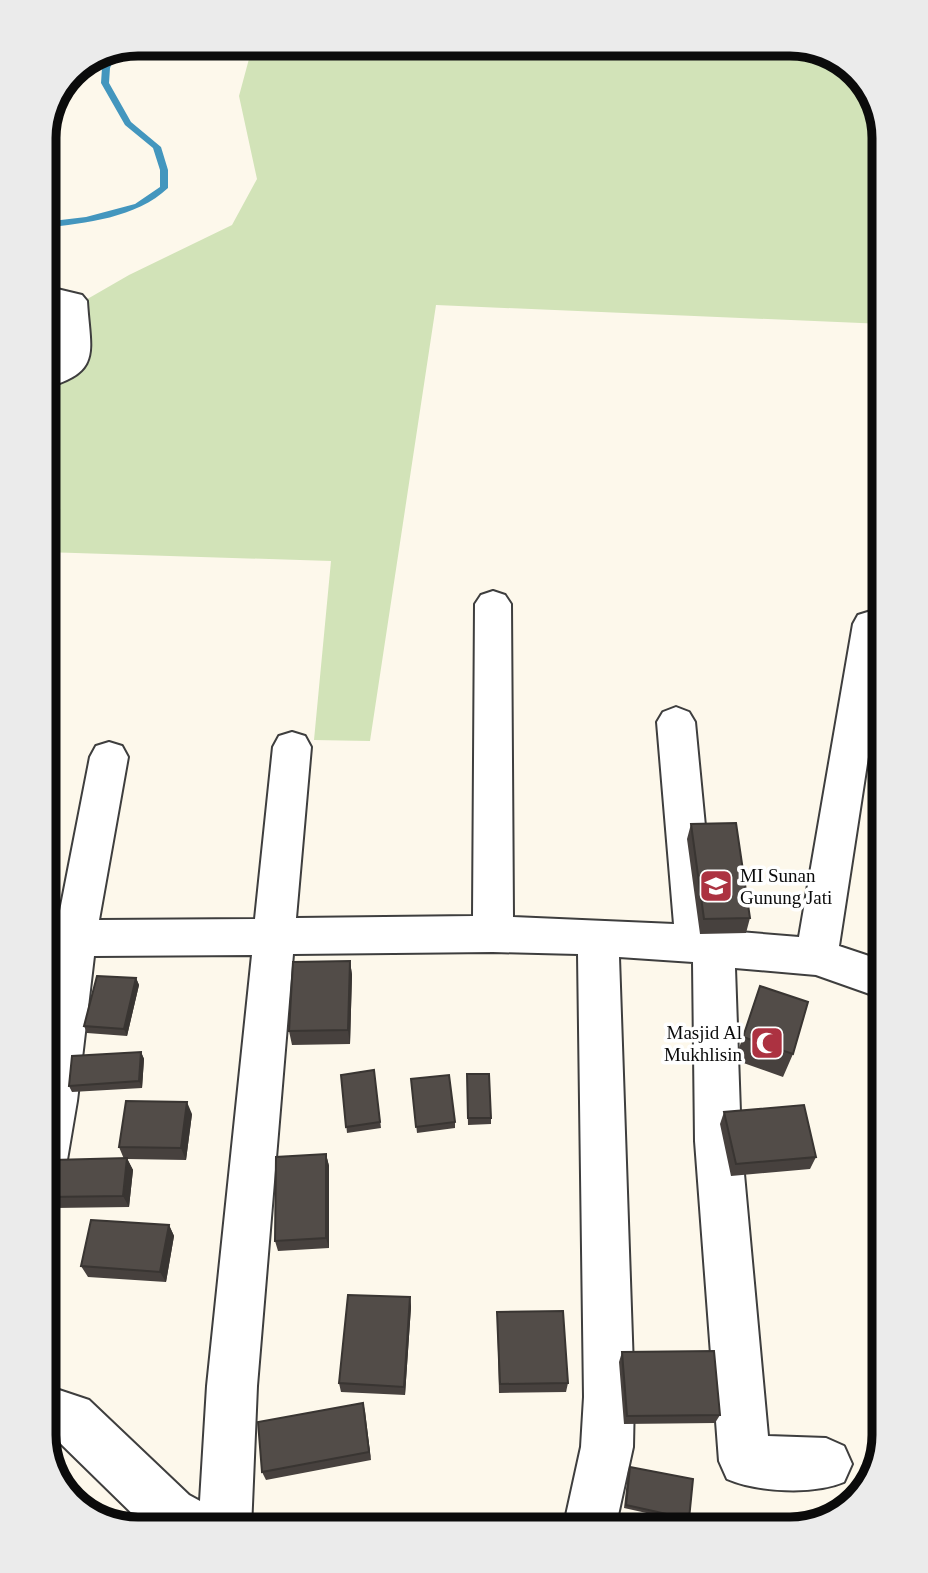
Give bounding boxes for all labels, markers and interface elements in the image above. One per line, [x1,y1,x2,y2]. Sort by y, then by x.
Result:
place label: MI Sunan Gunung Jati [740,865,832,908]
school or university icon: MI Sunan Gunung Jati [697,867,735,905]
place label: Masjid Al Mukhlisin [664,1022,742,1065]
mosque icon: Masjid Al Mukhlisin [748,1024,786,1062]

